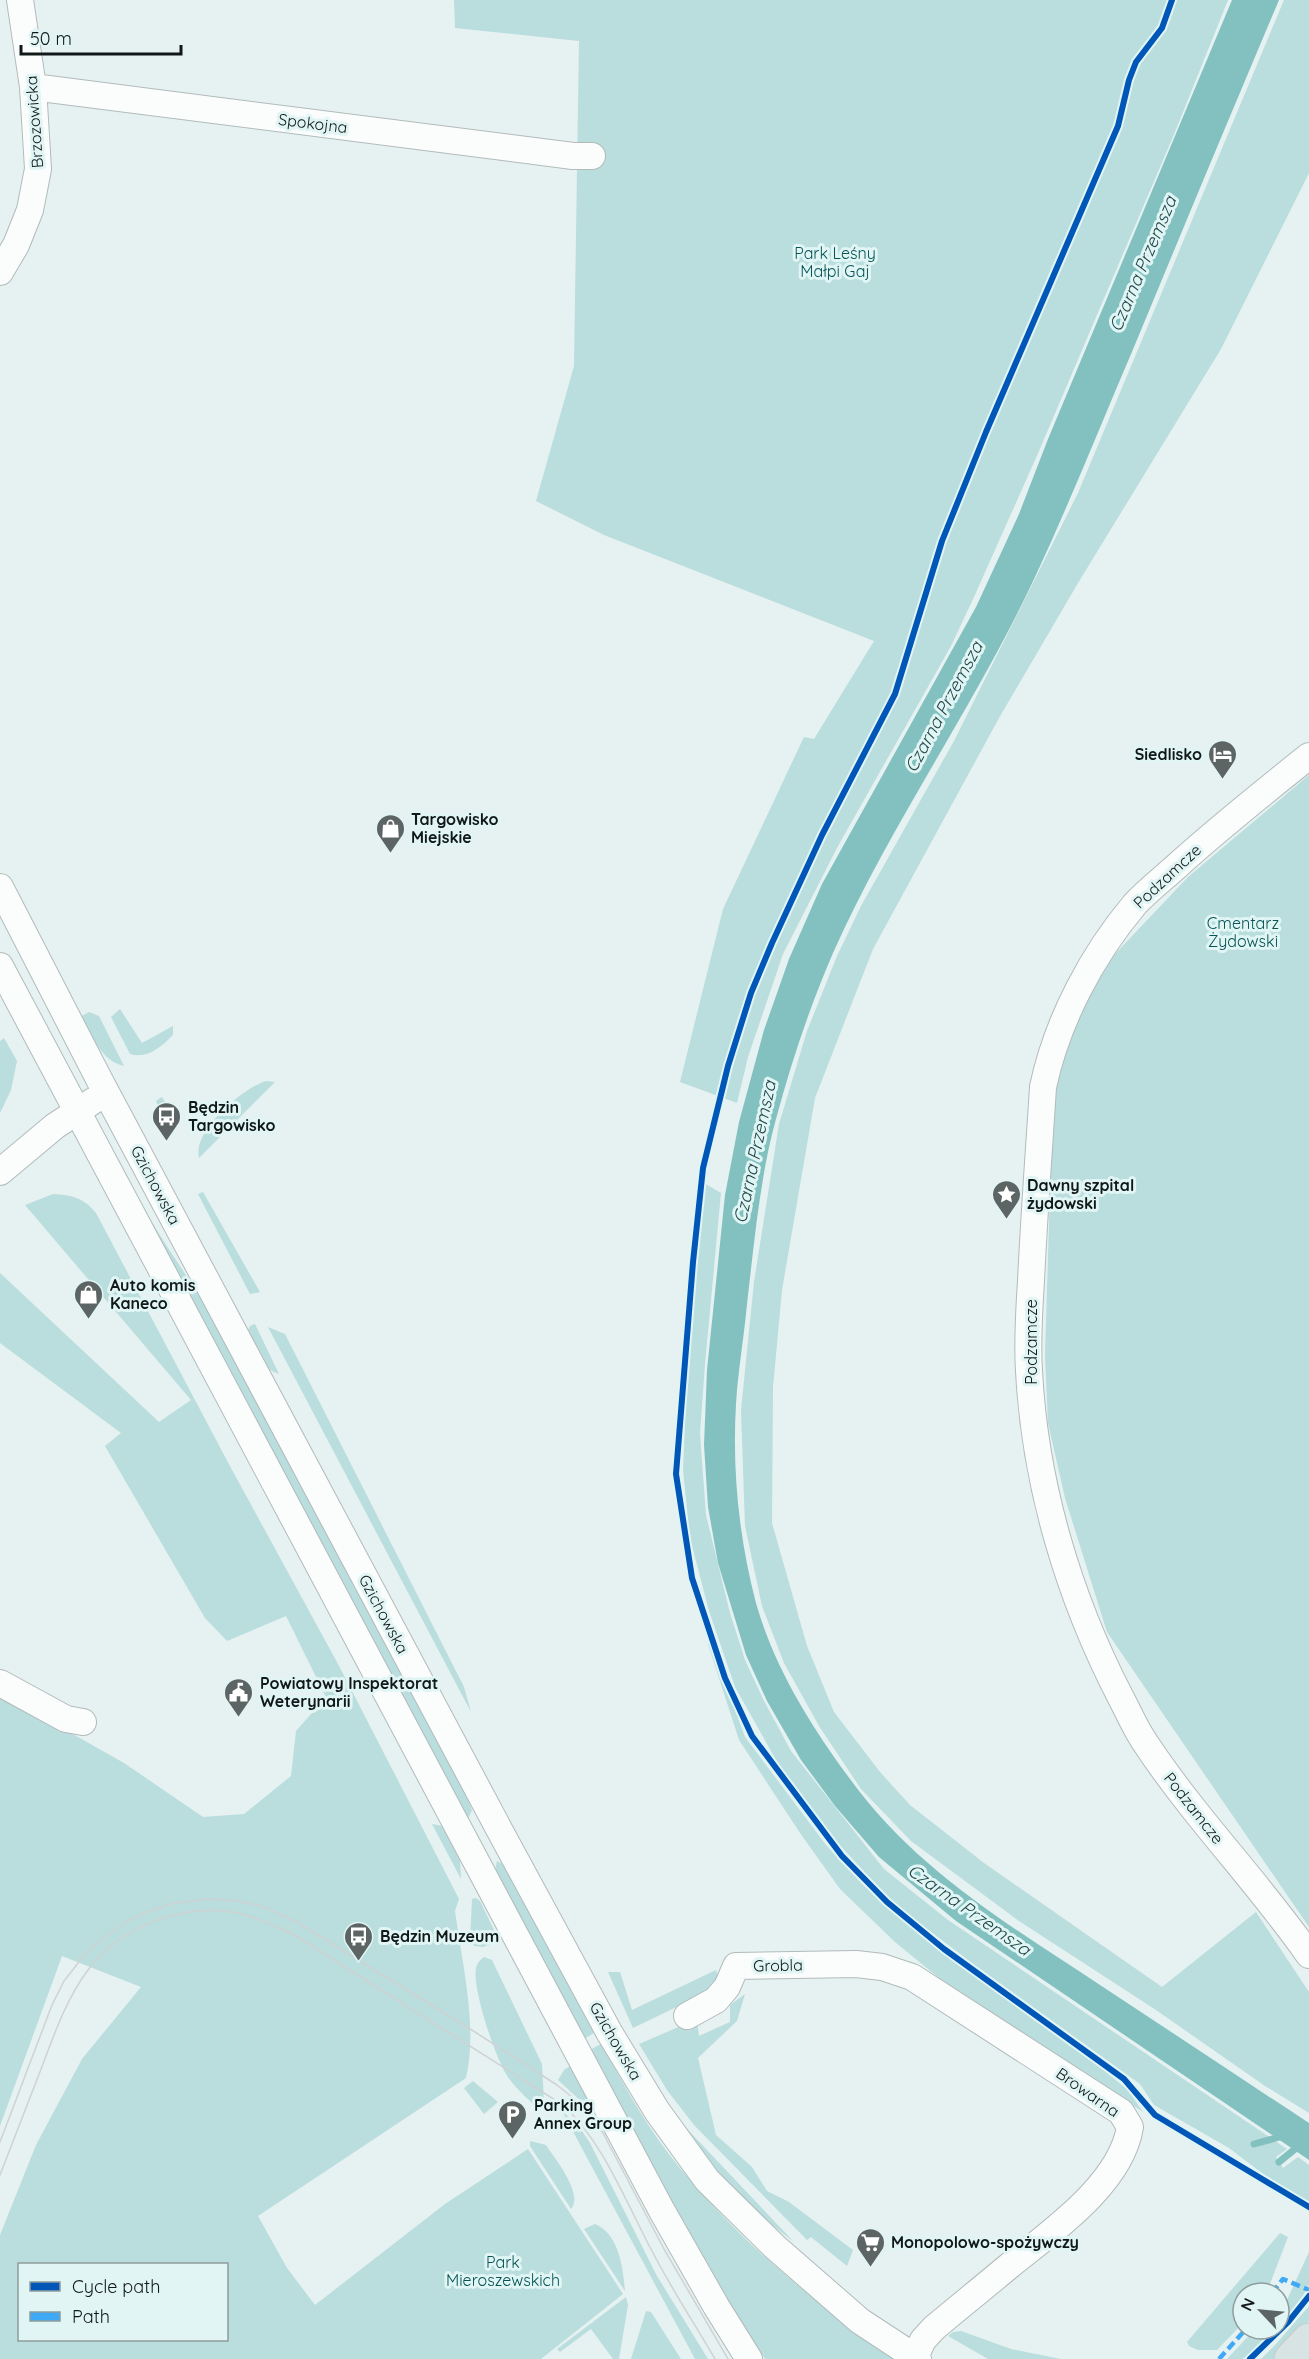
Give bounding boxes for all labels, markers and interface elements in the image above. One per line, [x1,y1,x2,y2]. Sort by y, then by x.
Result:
scale bar [21,18,182,56]
text: 50 m [30,27,72,50]
street label: Brzozowicka [21,75,47,169]
street label: Spokojna [277,109,349,137]
water label: Czarna Przemsza [1104,192,1182,335]
park label: Park Leśny Małpi Gaj [794,243,876,281]
water label: Czarna Przemsza [899,636,988,776]
hotel icon: Siedlisko [1207,738,1239,780]
place label: Siedlisko [1135,744,1202,764]
place label: Targowisko Miejskie [411,809,499,847]
shop icon: Targowisko Miejskie [374,812,406,854]
street label: Podzamcze [1129,840,1205,912]
park label: Cmentarz Żydowski [1207,913,1279,951]
water label: Czarna Przemsza [728,1077,781,1225]
place label: Będzin Targowisko [188,1097,276,1135]
bus stop icon: Będzin Targowisko [151,1100,183,1142]
street label: Gzichowska [127,1142,185,1228]
place label: Dawny szpital żydowski [1027,1175,1134,1213]
place icon: Dawny szpital żydowski [990,1178,1022,1220]
place label: Auto komis Kaneco [110,1275,196,1313]
shop icon: Auto komis Kaneco [73,1278,105,1320]
street label: Podzamcze [1021,1299,1041,1385]
street label: Gzichowska [355,1571,413,1657]
place label: Powiatowy Inspektorat Weterynarii [260,1673,438,1711]
public building icon: Powiatowy Inspektorat Weterynarii [223,1676,255,1718]
street label: Podzamcze [1160,1768,1228,1848]
water label: Czarna Przemsza [903,1859,1036,1961]
bus stop icon: Będzin Muzeum [343,1920,375,1962]
place label: Będzin Muzeum [380,1926,499,1946]
street label: Grobla [753,1955,803,1975]
street label: Gzichowska [586,1998,646,2084]
street label: Browarna [1052,2063,1124,2121]
place label: Parking Annex Group [534,2095,632,2133]
parking icon: Parking Annex Group [497,2098,529,2140]
supermarket icon: Monopolowo-spożywczy [854,2226,886,2268]
place label: Monopolowo-spożywczy [891,2232,1079,2252]
park label: Park Mieroszewskich [446,2252,560,2290]
legend [18,2263,228,2341]
text: Cycle path [72,2275,160,2298]
north arrow [1231,2281,1291,2341]
text: N [1236,2295,1259,2314]
text: Path [72,2305,110,2328]

